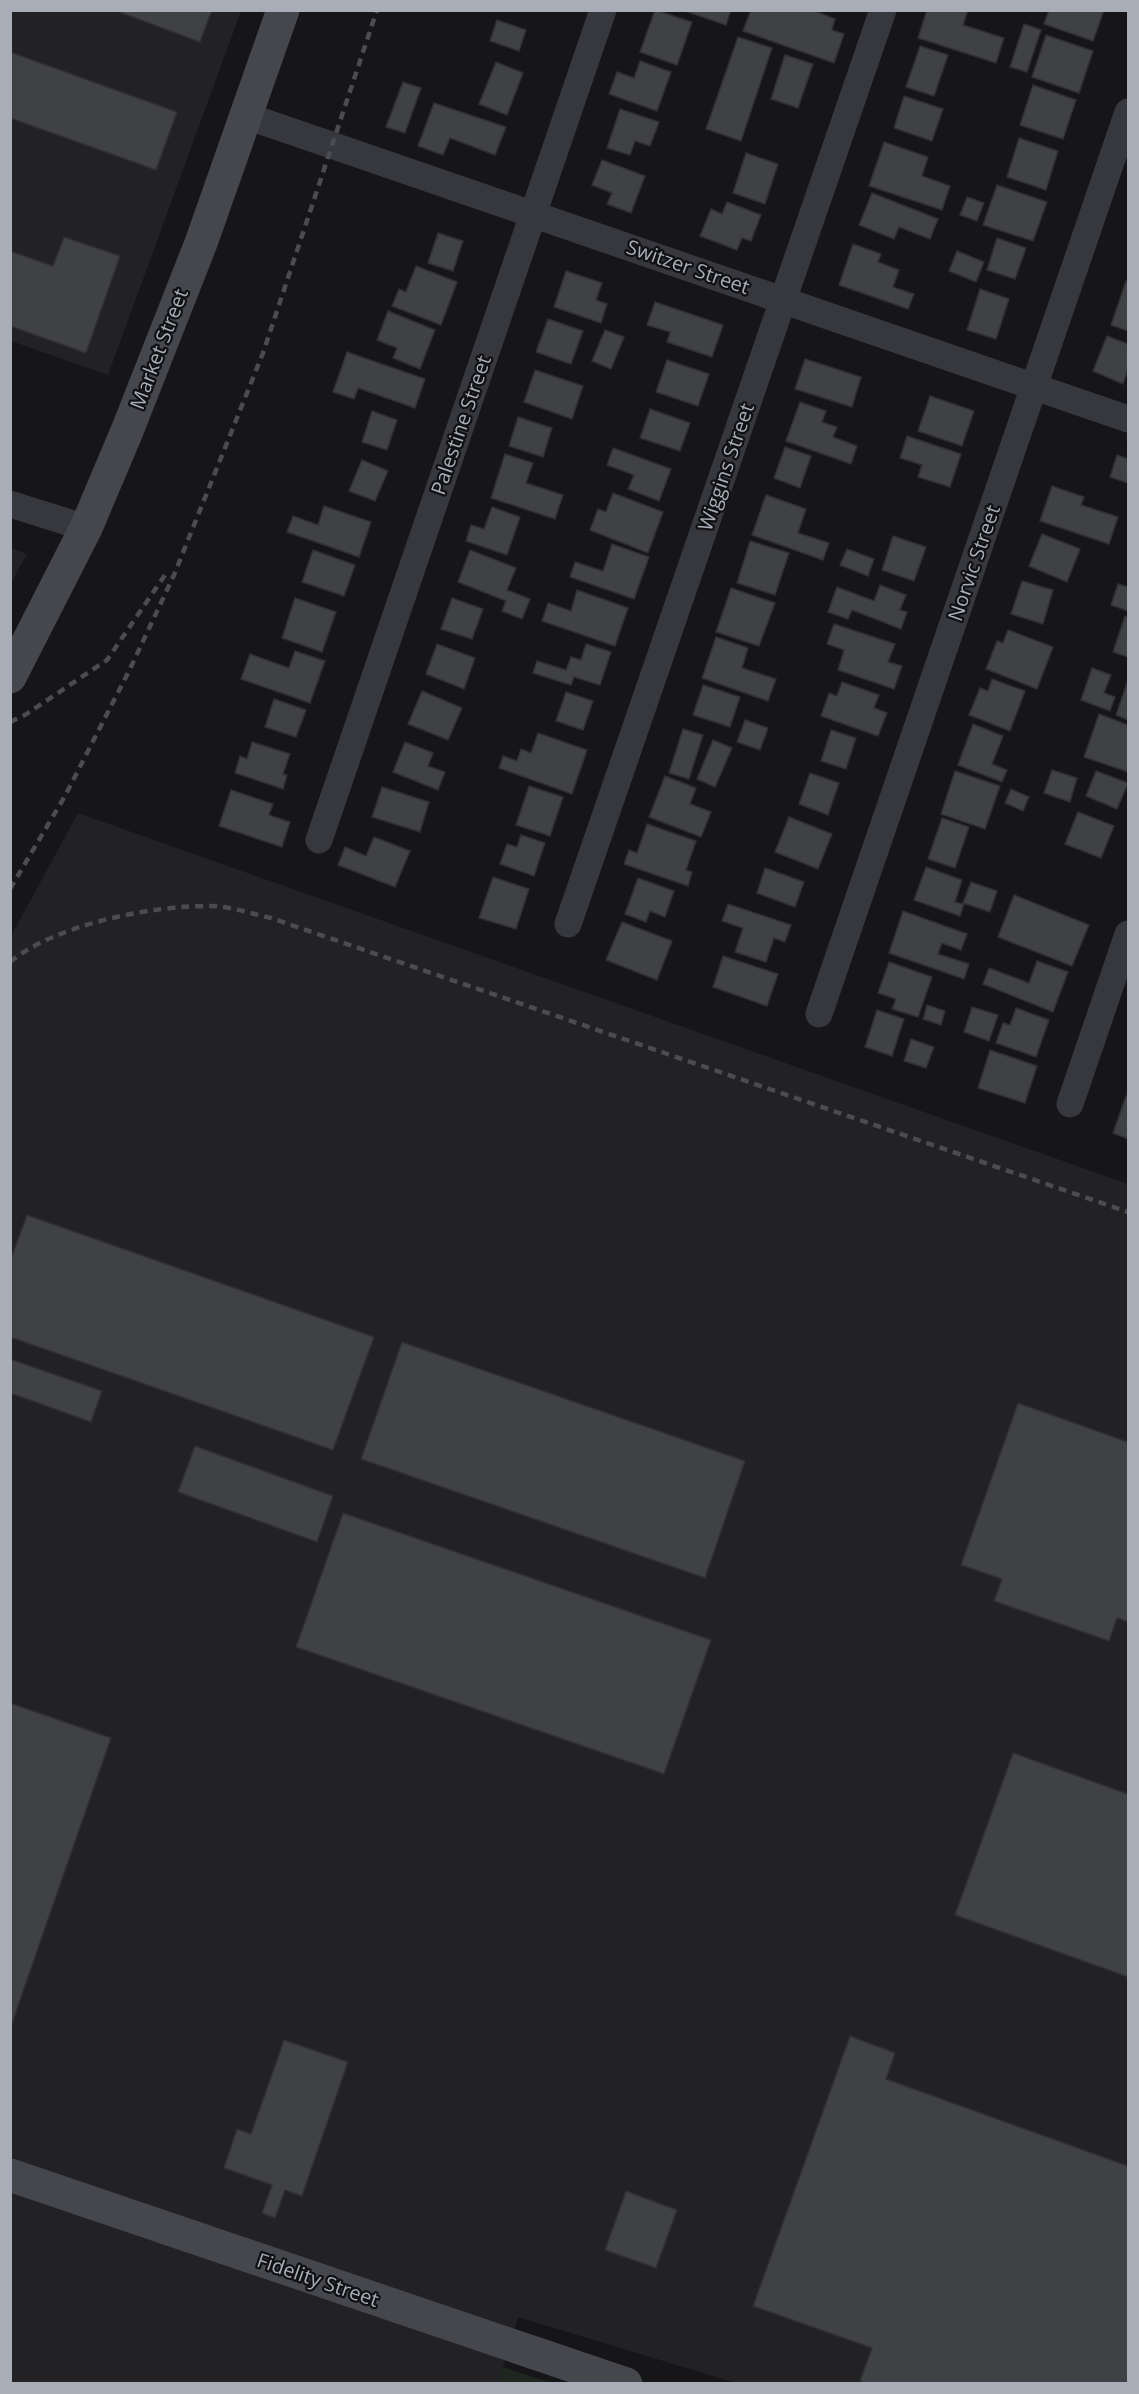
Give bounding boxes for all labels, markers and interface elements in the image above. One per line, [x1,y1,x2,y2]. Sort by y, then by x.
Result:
street label: Switzer Street [623,233,753,300]
street label: Market Street [123,285,194,413]
street label: Palestine Street [424,352,497,498]
street label: Wiggins Street [691,399,760,534]
street label: Norvic Street [941,501,1006,624]
street label: Fidelity Street [254,2246,383,2313]

